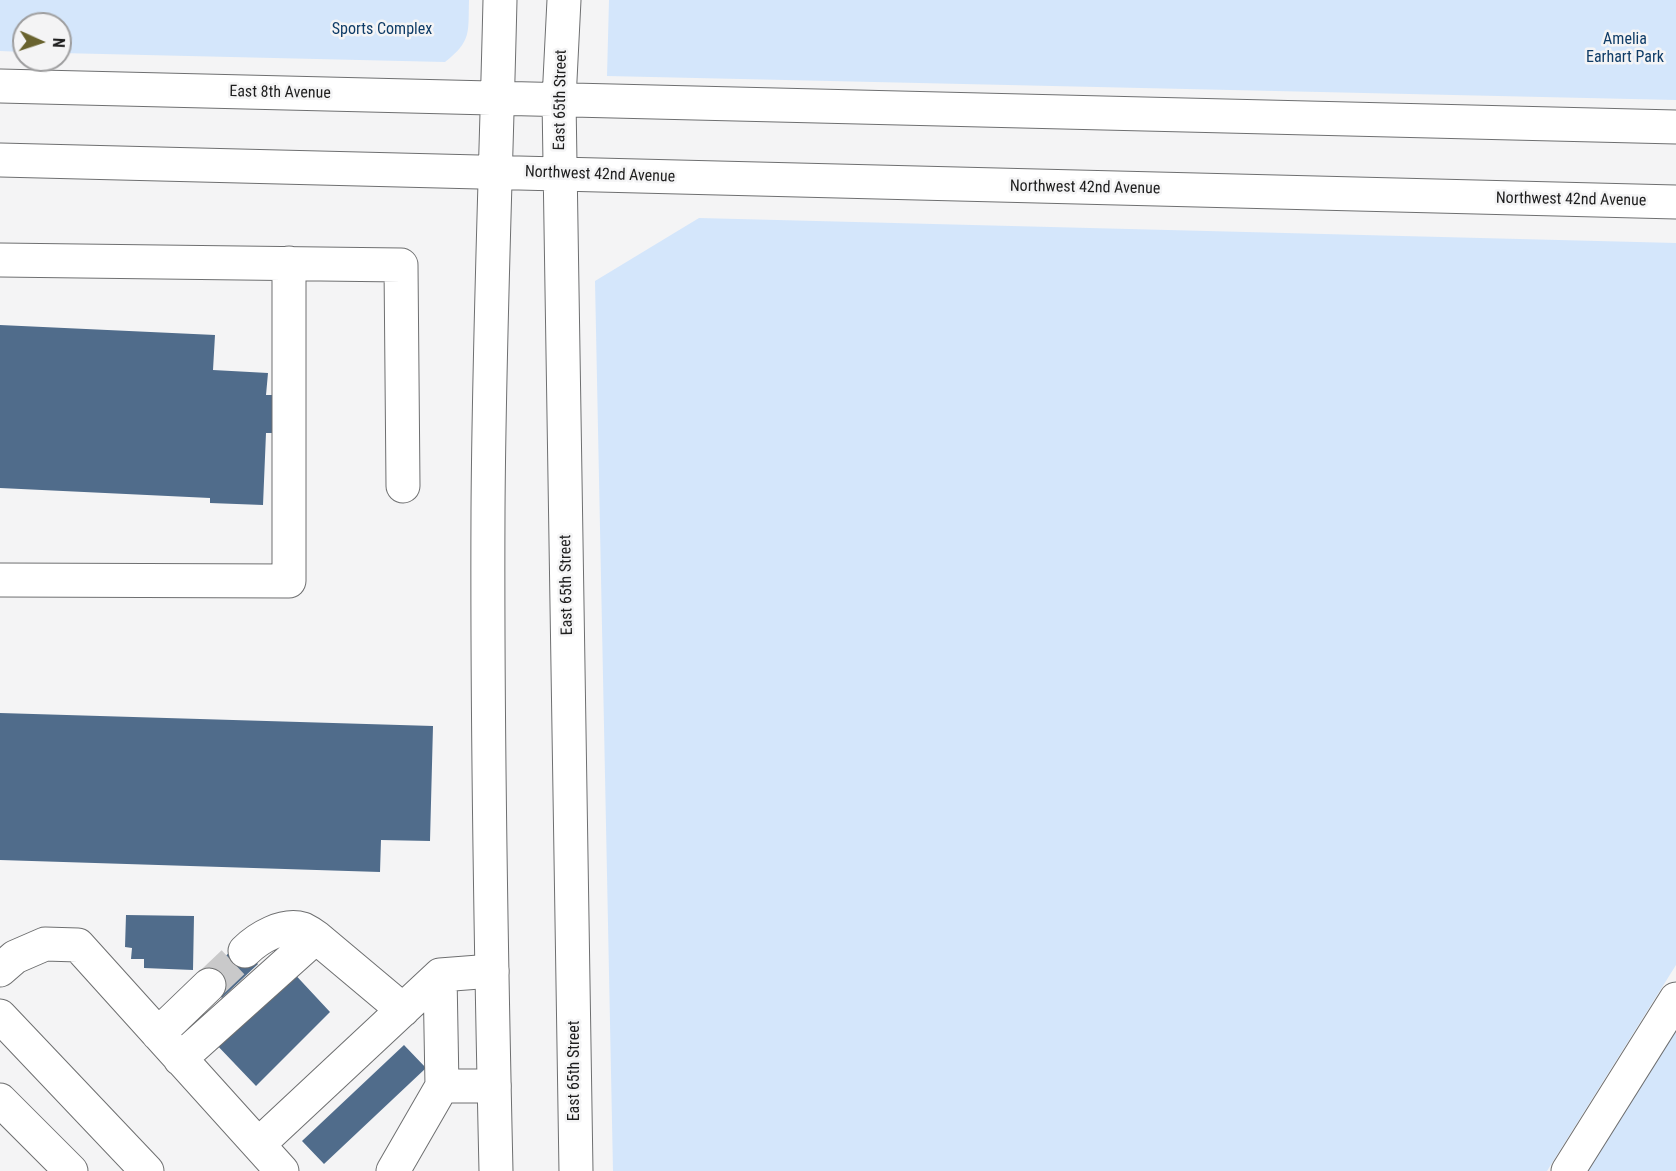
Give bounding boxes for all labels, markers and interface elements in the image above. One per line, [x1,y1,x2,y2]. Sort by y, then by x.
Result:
north arrow [12,12,72,72]
park label: Sports Complex [332,20,432,40]
park label: Amelia Earhart Park [1586,30,1664,68]
text: N [49,37,68,48]
street label: East 65th Street [551,49,571,151]
street label: East 8th Avenue [229,83,331,103]
street label: Northwest 42nd Avenue [524,163,676,187]
street label: Northwest 42nd Avenue [1010,177,1160,199]
street label: Northwest 42nd Avenue [1496,189,1646,211]
street label: East 65th Street [557,534,577,636]
street label: East 65th Street [565,1021,585,1121]

